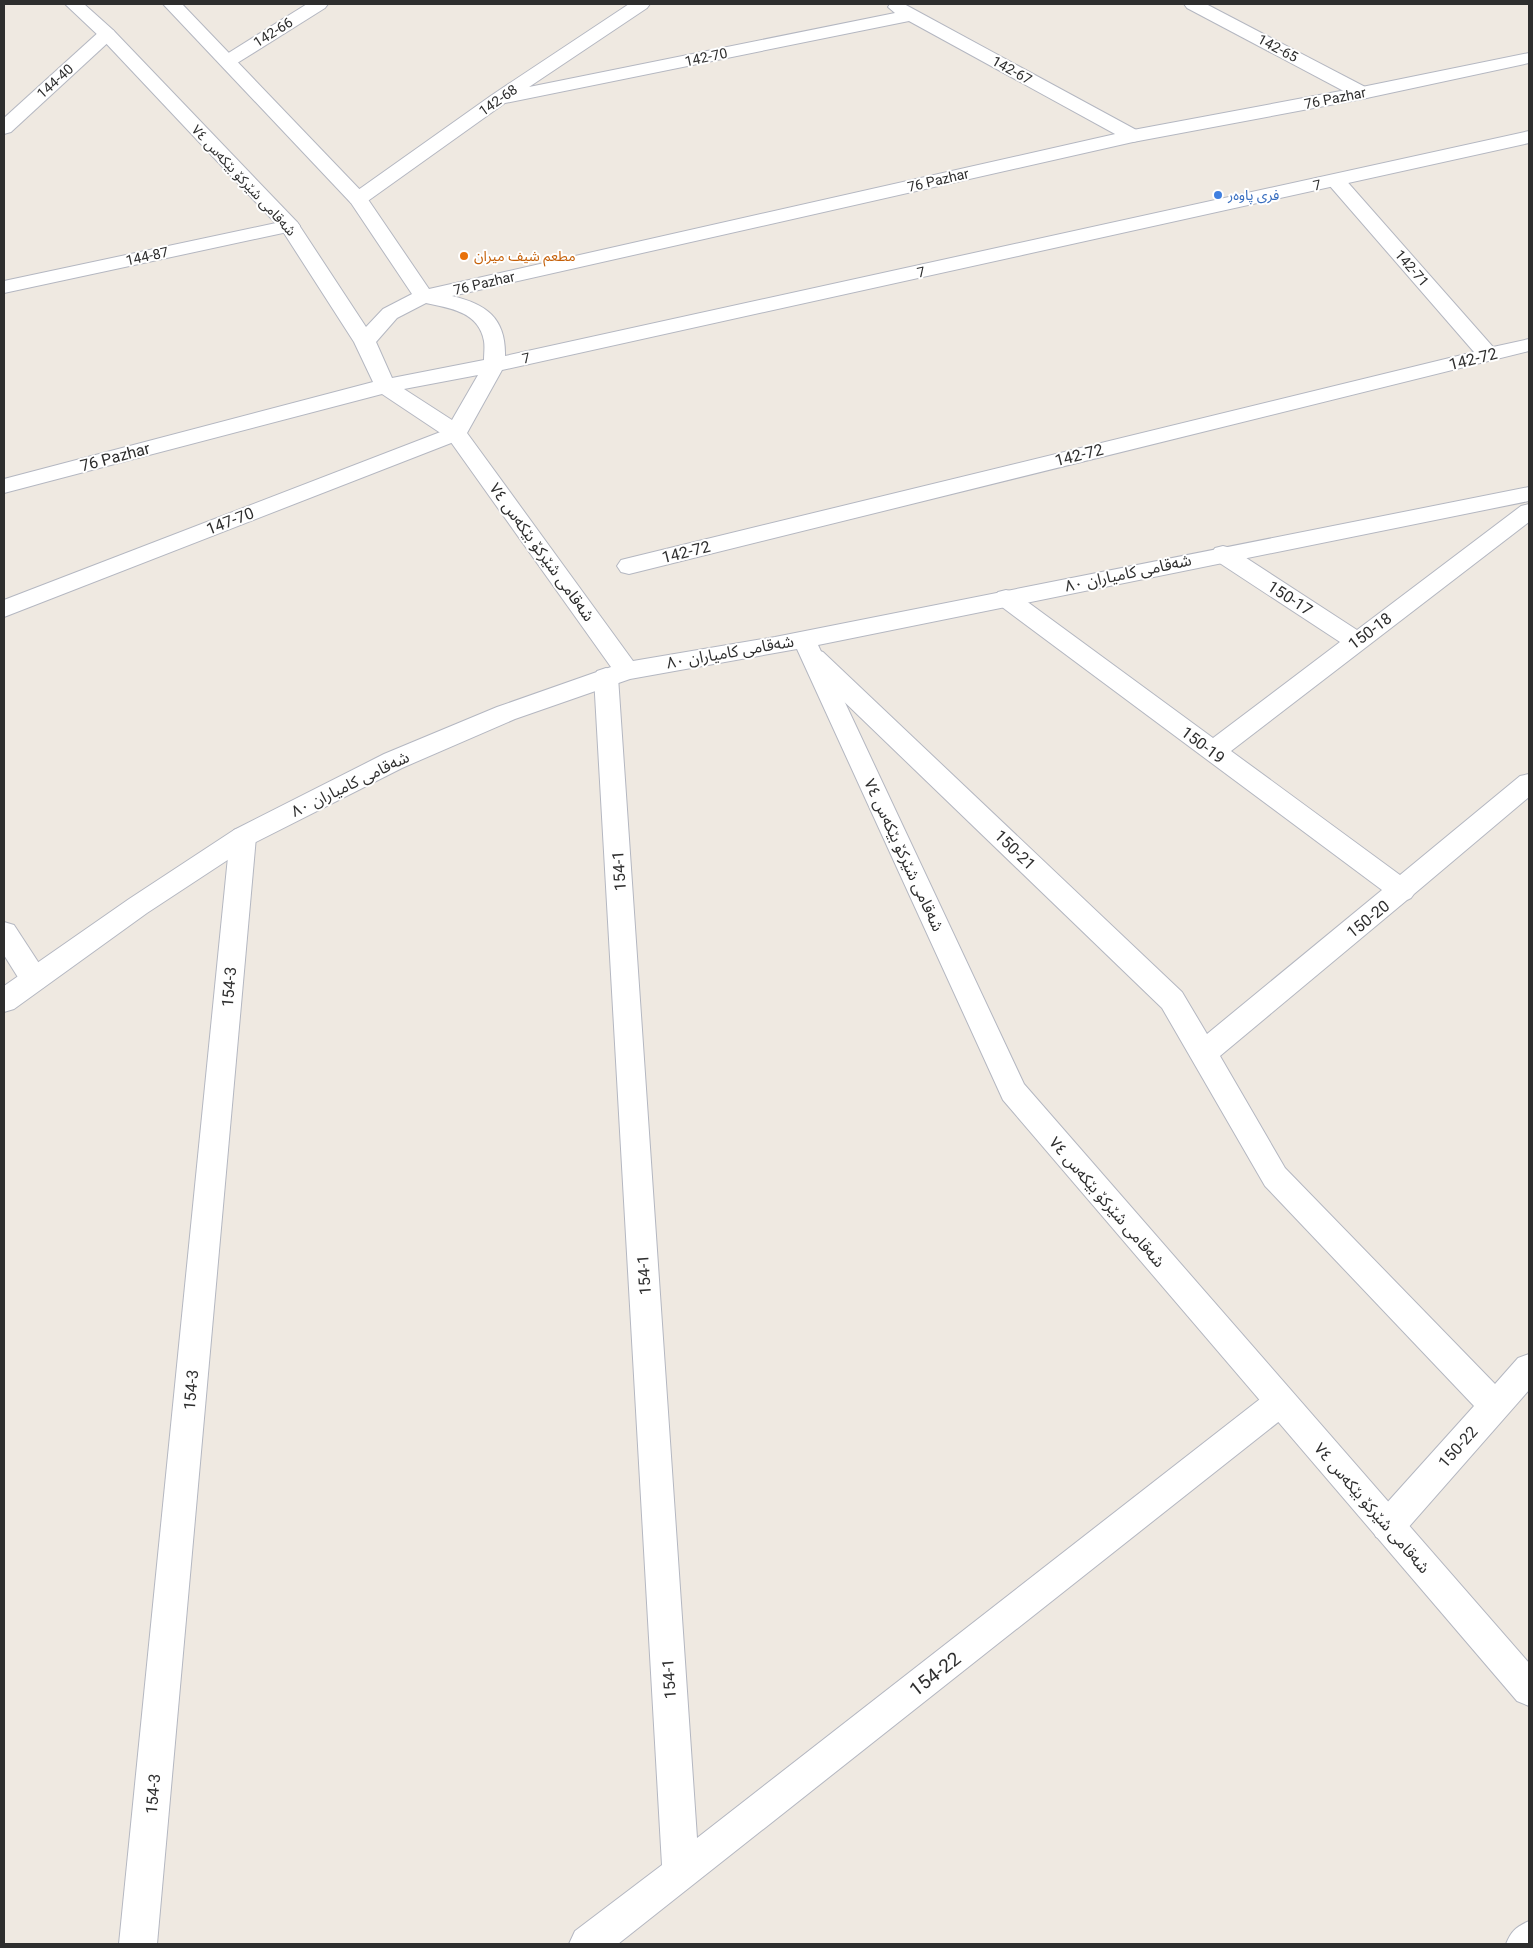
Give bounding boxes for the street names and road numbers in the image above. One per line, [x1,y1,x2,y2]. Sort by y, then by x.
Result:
street label: 142-66 [250,14,296,50]
street label: 142-65 [1255,31,1301,65]
street label: 142-70 [683,45,729,69]
street label: 142-67 [989,53,1035,88]
street label: 144-40 [34,61,77,101]
street label: 142-68 [476,81,520,119]
street label: 76 Pazhar [1303,84,1367,112]
street label: شەقامی شێرکۆ بێکەس ٧٤ [188,121,300,239]
street label: 76 Pazhar [906,165,971,195]
street label: 7 [1311,176,1323,194]
street label: 144-87 [124,244,170,268]
street label: 142-71 [1392,246,1432,290]
street label: 7 [915,263,927,281]
street label: 76 Pazhar [452,268,517,298]
street label: 142-72 [1447,344,1499,374]
street label: 7 [520,349,532,367]
street label: 76 Pazhar [78,438,153,475]
street label: 142-72 [1053,440,1105,470]
street label: شەقامی شێرکۆ بێکەس ٧٤ [485,479,599,625]
street label: 147-70 [204,503,256,539]
street label: 142-72 [660,537,712,567]
street label: شەقامی کامیاران ٨٠ [1063,550,1193,596]
street label: 150-17 [1264,577,1316,619]
street label: 150-18 [1345,609,1395,653]
street label: شەقامی کامیاران ٨٠ [665,631,795,673]
street label: 150-19 [1178,723,1228,767]
street label: شەقامی کامیاران ٨٠ [288,747,412,821]
street label: شەقامی شێرکۆ بێکەس ٧٤ [860,776,948,934]
street label: 150-21 [991,826,1039,874]
street label: 154-1 [608,850,630,892]
street label: 150-20 [1343,896,1393,942]
street label: 154-3 [218,966,240,1008]
street label: شەقامی شێرکۆ بێکەس ٧٤ [1045,1133,1169,1271]
street label: 154-1 [633,1254,655,1296]
street label: 154-3 [180,1369,202,1411]
street label: 150-22 [1434,1422,1482,1472]
street label: شەقامی شێرکۆ بێکەس ٧٤ [1310,1439,1434,1577]
street label: 154-22 [905,1647,965,1701]
street label: 154-1 [658,1658,680,1700]
street label: 154-3 [142,1773,164,1815]

